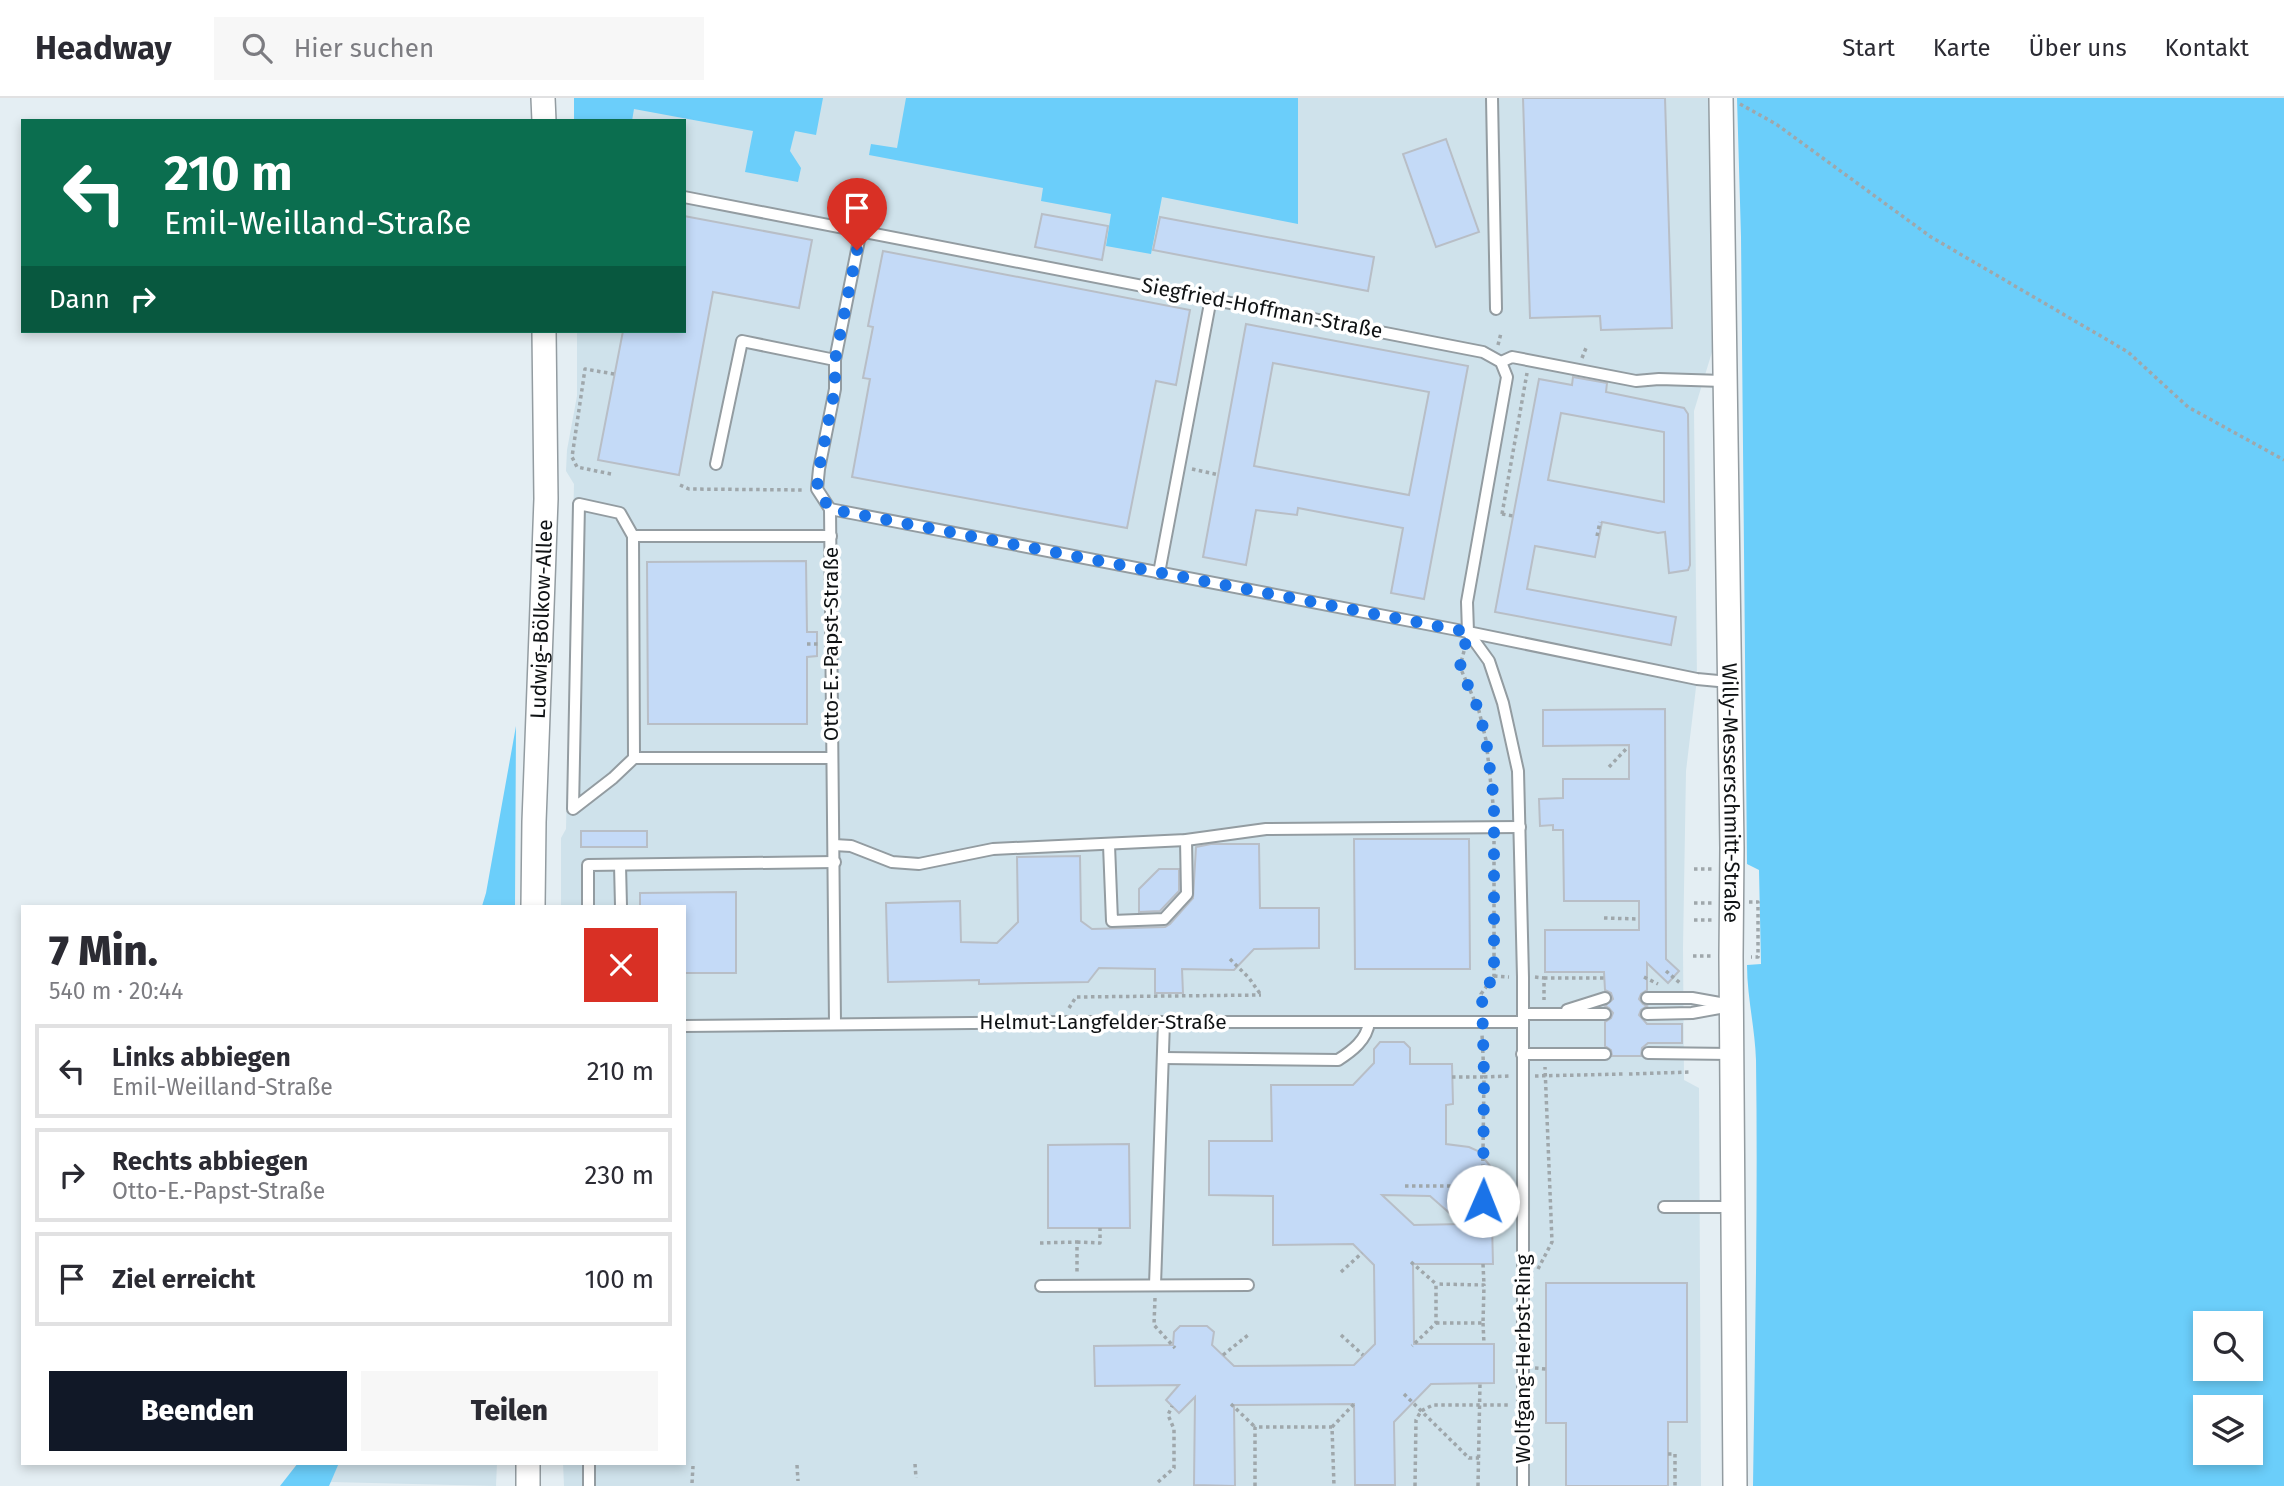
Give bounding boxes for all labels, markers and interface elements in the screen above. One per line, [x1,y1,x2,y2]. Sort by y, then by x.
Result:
search box [214,17,704,80]
text: Headway [35,28,172,68]
icon: search [238,29,276,67]
text: Hier suchen [294,33,434,64]
text: Start [1842,34,1895,62]
text: Karte [1933,34,1991,62]
text: Über uns [2029,34,2127,62]
text: Kontakt [2165,34,2249,62]
text: 210 m [164,144,293,203]
icon: left [49,147,140,238]
pin [827,178,887,250]
icon: arrive [838,189,876,227]
text: Emil-Weilland-Straße [164,204,471,242]
street label: Siegfried-Hoffman-Straße [1139,272,1385,344]
icon: right [124,280,162,318]
text: Dann [49,284,110,315]
street label: Ludwig-Bölkow-Allee [525,519,558,719]
street label: Otto-E.-Papst-Straße [818,547,844,741]
street label: Willy-Messerschmitt-Straße [1716,663,1745,923]
text: 7 Min. [49,926,158,976]
button: close [584,928,658,1002]
text: 540 m · 20:44 [49,977,183,1005]
street label: Helmut-Langfelder-Straße [979,1009,1227,1035]
text: Links abbiegen [112,1042,291,1073]
icon: left [53,1052,91,1090]
text: 210 m [587,1056,654,1087]
text: Emil-Weilland-Straße [112,1073,333,1101]
text: Rechts abbiegen [112,1146,308,1177]
icon: right [53,1156,91,1194]
text: 230 m [585,1160,654,1191]
position arrow [1446,1164,1520,1238]
text: Otto-E.-Papst-Straße [112,1177,325,1205]
street label: Wolfgang-Herbst-Ring [1510,1254,1536,1464]
icon: arrive [53,1260,91,1298]
text: Ziel erreicht [112,1264,255,1295]
text: 100 m [585,1264,654,1295]
map controls [2193,1311,2263,1465]
button: search [2193,1311,2263,1381]
button: Beenden [49,1371,347,1451]
button: Teilen [361,1371,658,1451]
button: layers [2193,1395,2263,1465]

